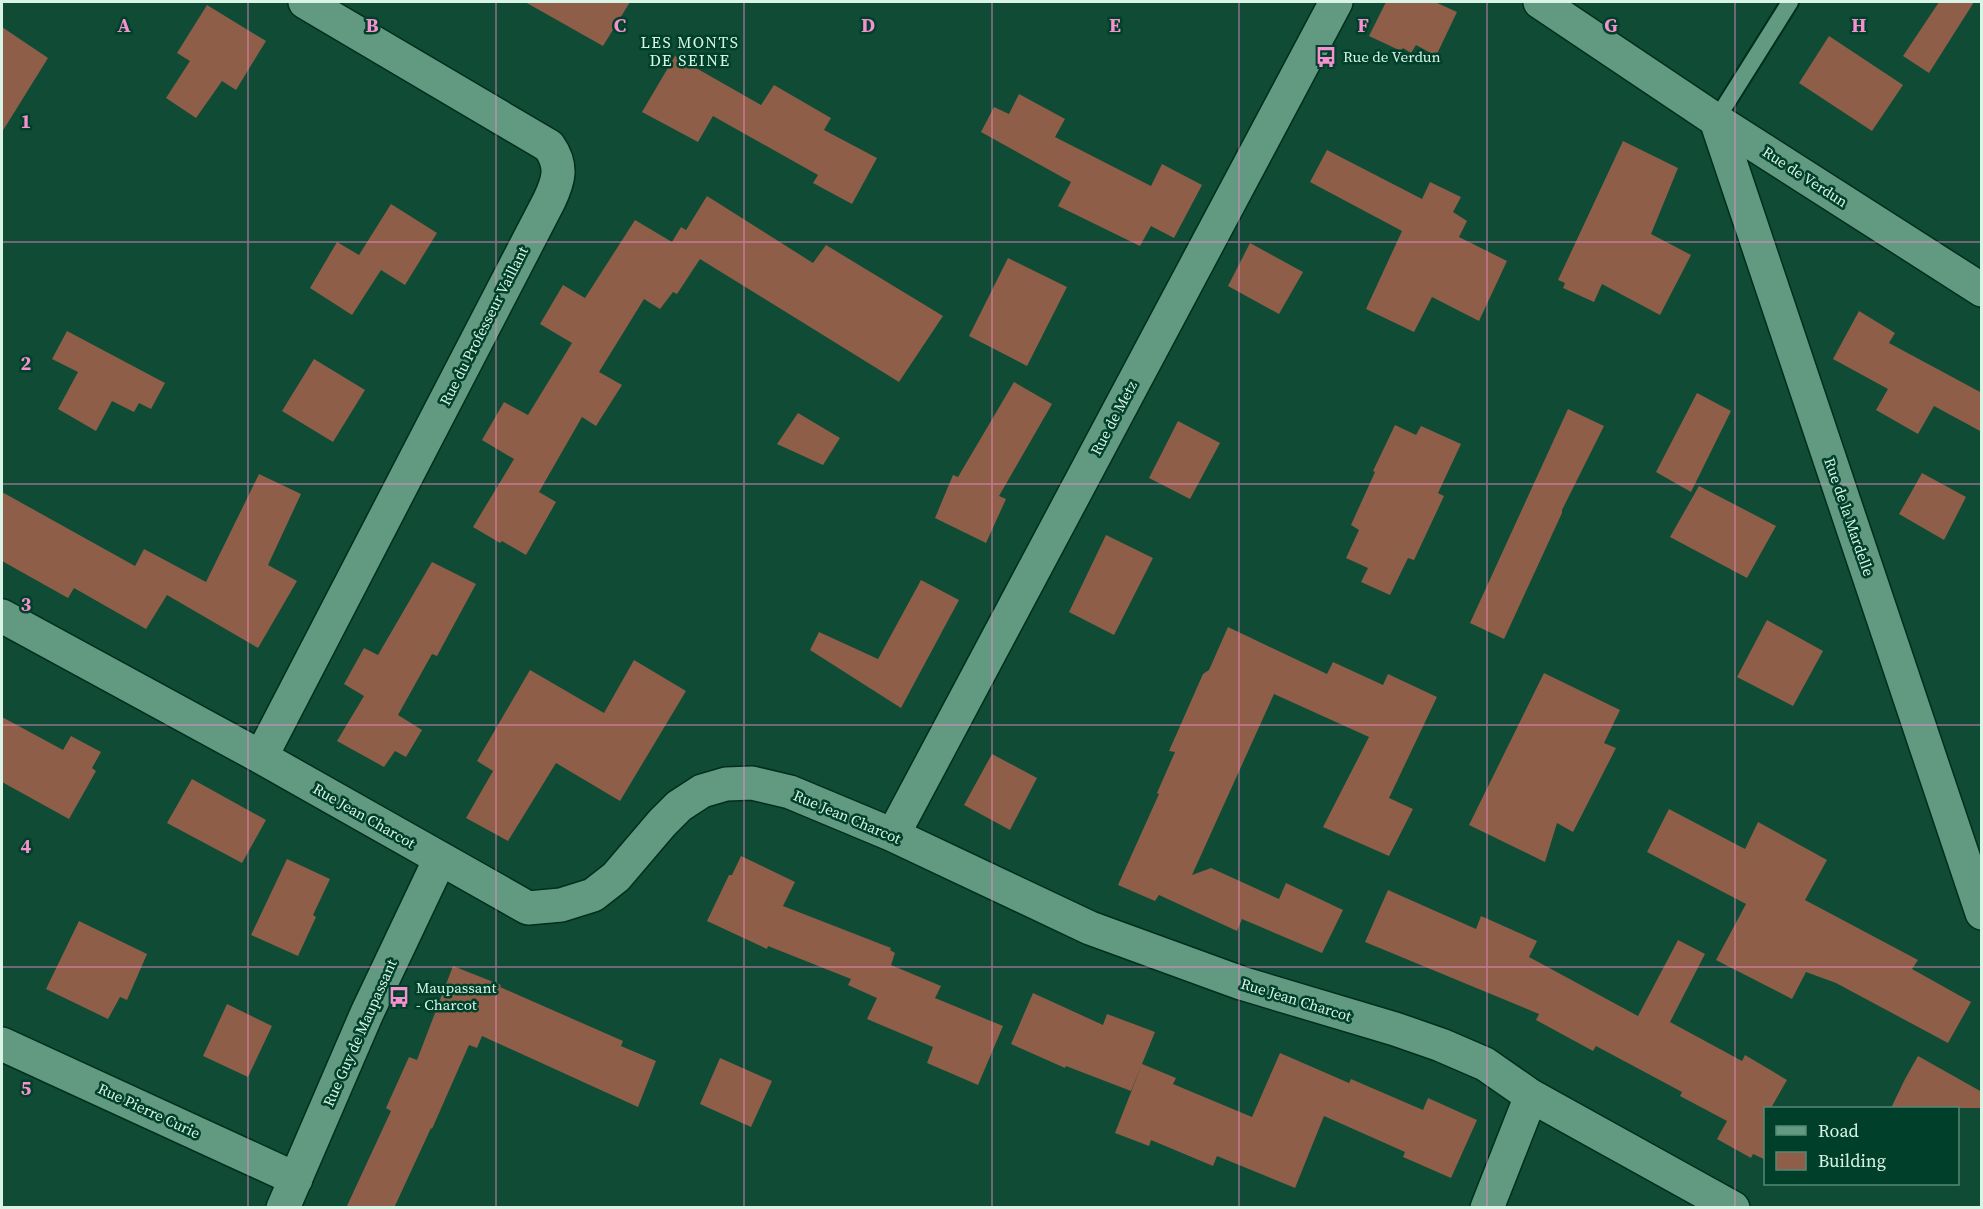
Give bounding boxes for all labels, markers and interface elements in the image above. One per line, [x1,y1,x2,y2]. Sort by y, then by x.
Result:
text: A [117,11,131,39]
text: B [365,11,379,39]
text: C [614,11,626,39]
text: D [861,11,875,39]
text: E [1109,11,1121,39]
text: F [1357,11,1369,39]
text: G [1604,11,1618,39]
text: H [1851,11,1867,39]
district label: LES MONTS DE SEINE [641,31,739,71]
bus stop icon: Rue de Verdun [1314,45,1338,69]
place label: Rue de Verdun [1343,46,1441,67]
text: 1 [21,107,31,135]
street label: Rue de Verdun [1759,141,1852,212]
street label: Rue du Professeur Vaillant [434,243,533,409]
text: 2 [21,349,32,377]
street label: Rue de Metz [1085,377,1142,459]
street label: Rue de la Mardelle [1819,455,1880,579]
text: 3 [21,590,32,618]
street label: Rue Jean Charcot [309,778,419,853]
street label: Rue Jean Charcot [790,784,904,849]
text: 4 [21,832,32,860]
street label: Rue Guy de Maupassant [318,956,402,1110]
street label: Rue Jean Charcot [1238,973,1354,1026]
place label: Maupassant - Charcot [416,977,496,1015]
bus stop icon: Maupassant - Charcot [387,985,411,1009]
text: 5 [21,1074,32,1102]
street label: Rue Pierre Curie [95,1078,204,1144]
legend [1764,1107,1959,1185]
text: Road [1818,1118,1859,1143]
text: Building [1818,1148,1886,1173]

